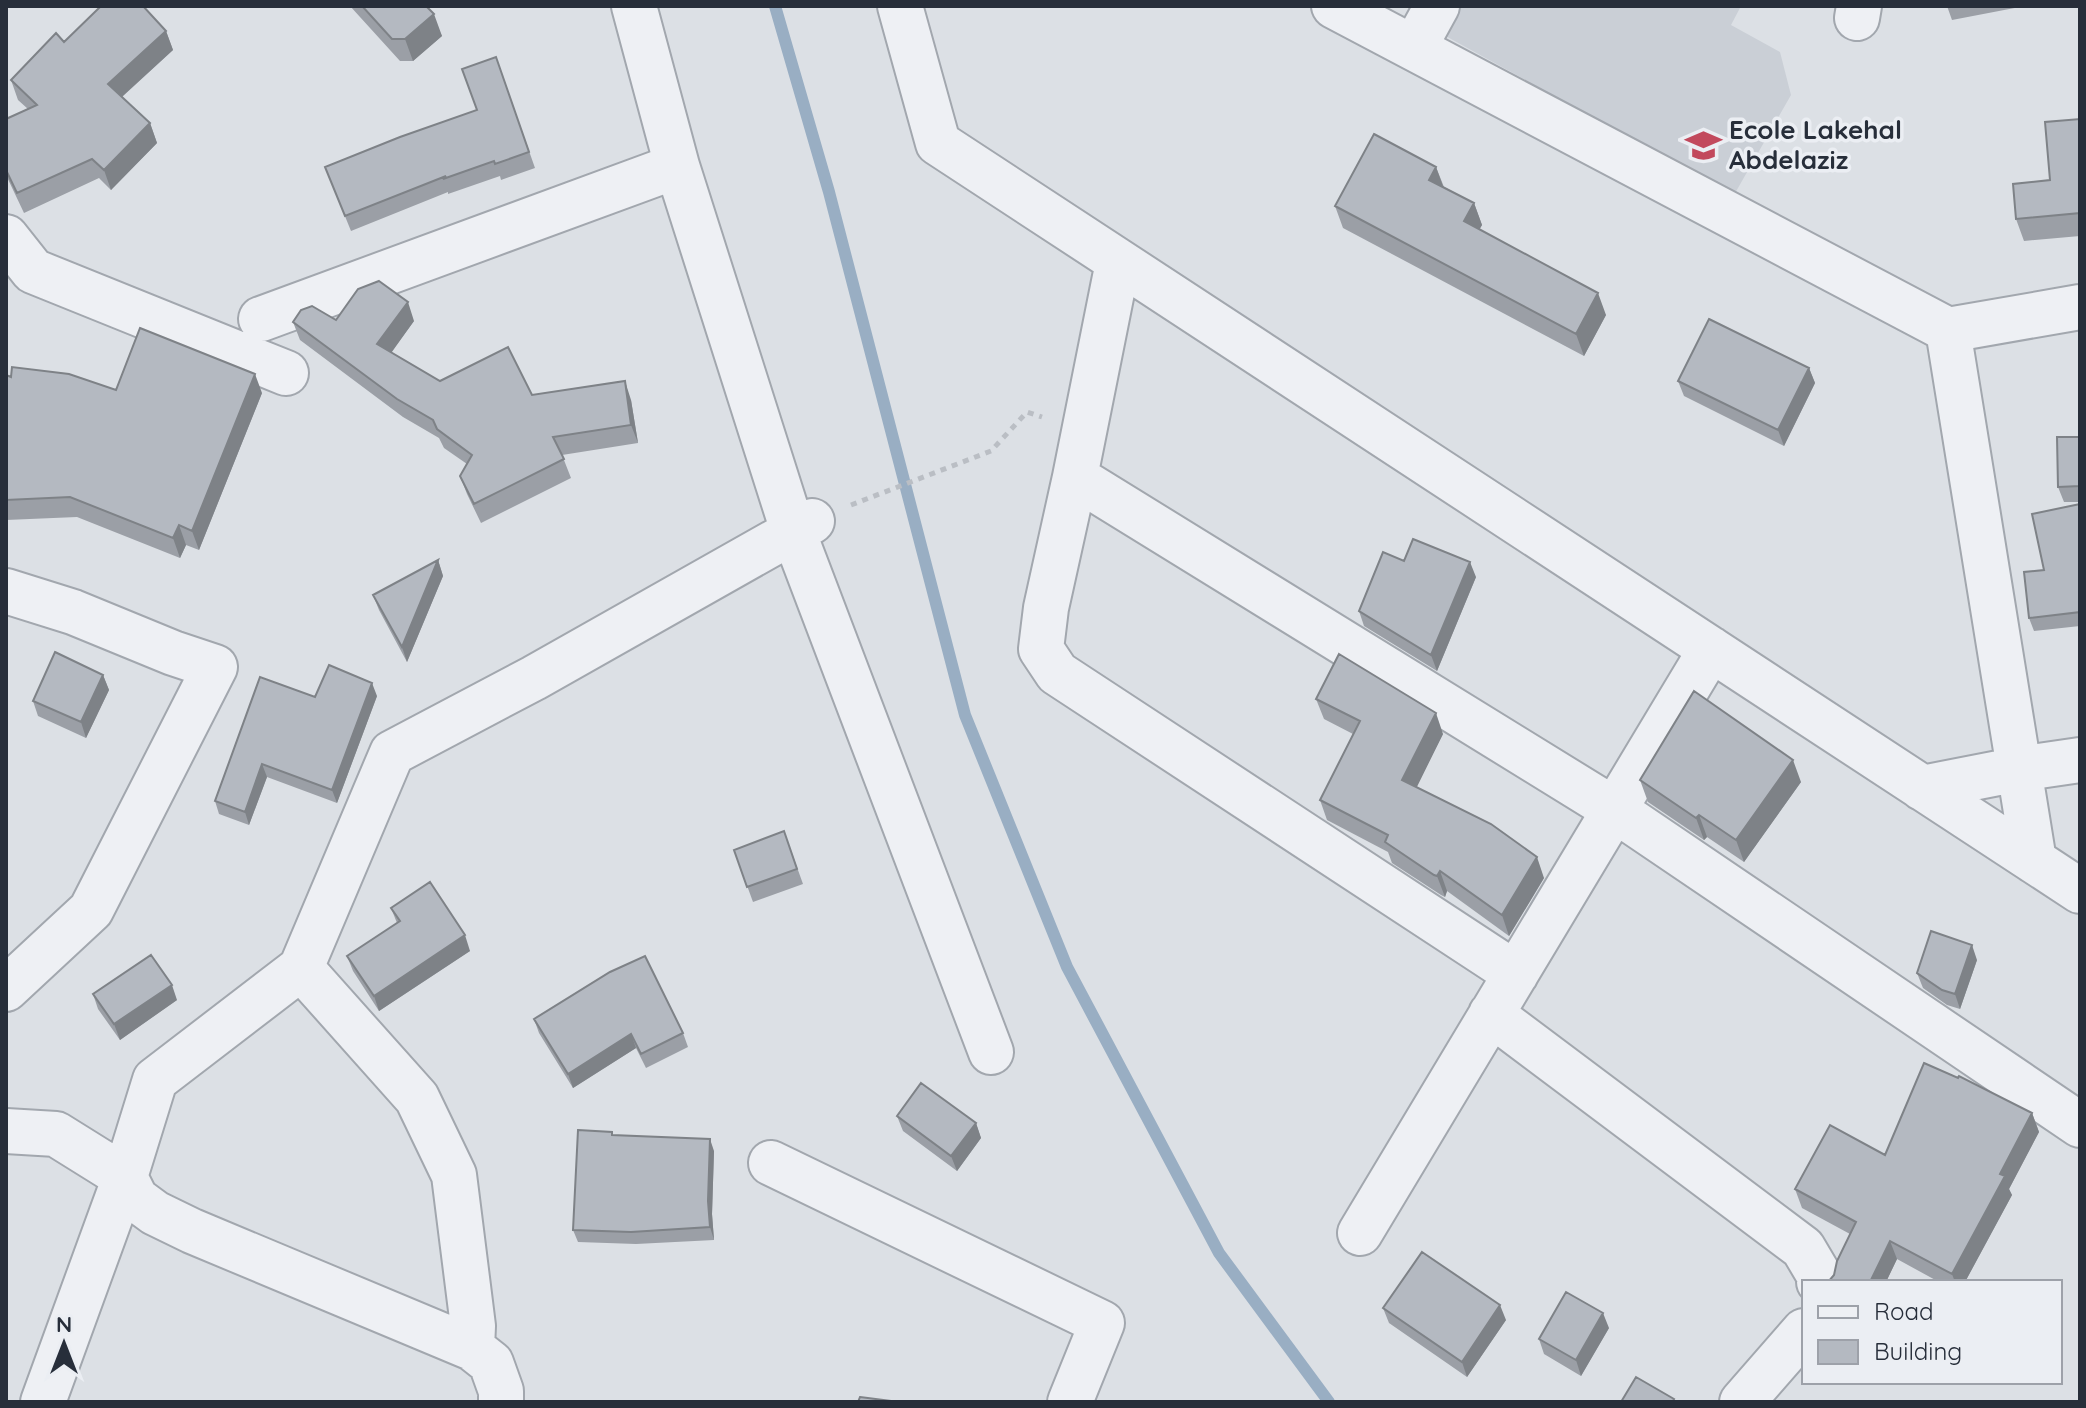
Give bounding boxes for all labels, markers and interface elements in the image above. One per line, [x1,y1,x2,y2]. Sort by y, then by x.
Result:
place label: Ecole Lakehal Abdelaziz [1729,113,1902,176]
school or university icon: Ecole Lakehal Abdelaziz [1684,126,1722,164]
legend [1802,1280,2062,1384]
text: Road [1874,1296,1934,1326]
north arrow [24,1304,104,1384]
text: N [56,1310,72,1338]
text: Building [1874,1336,1962,1366]

